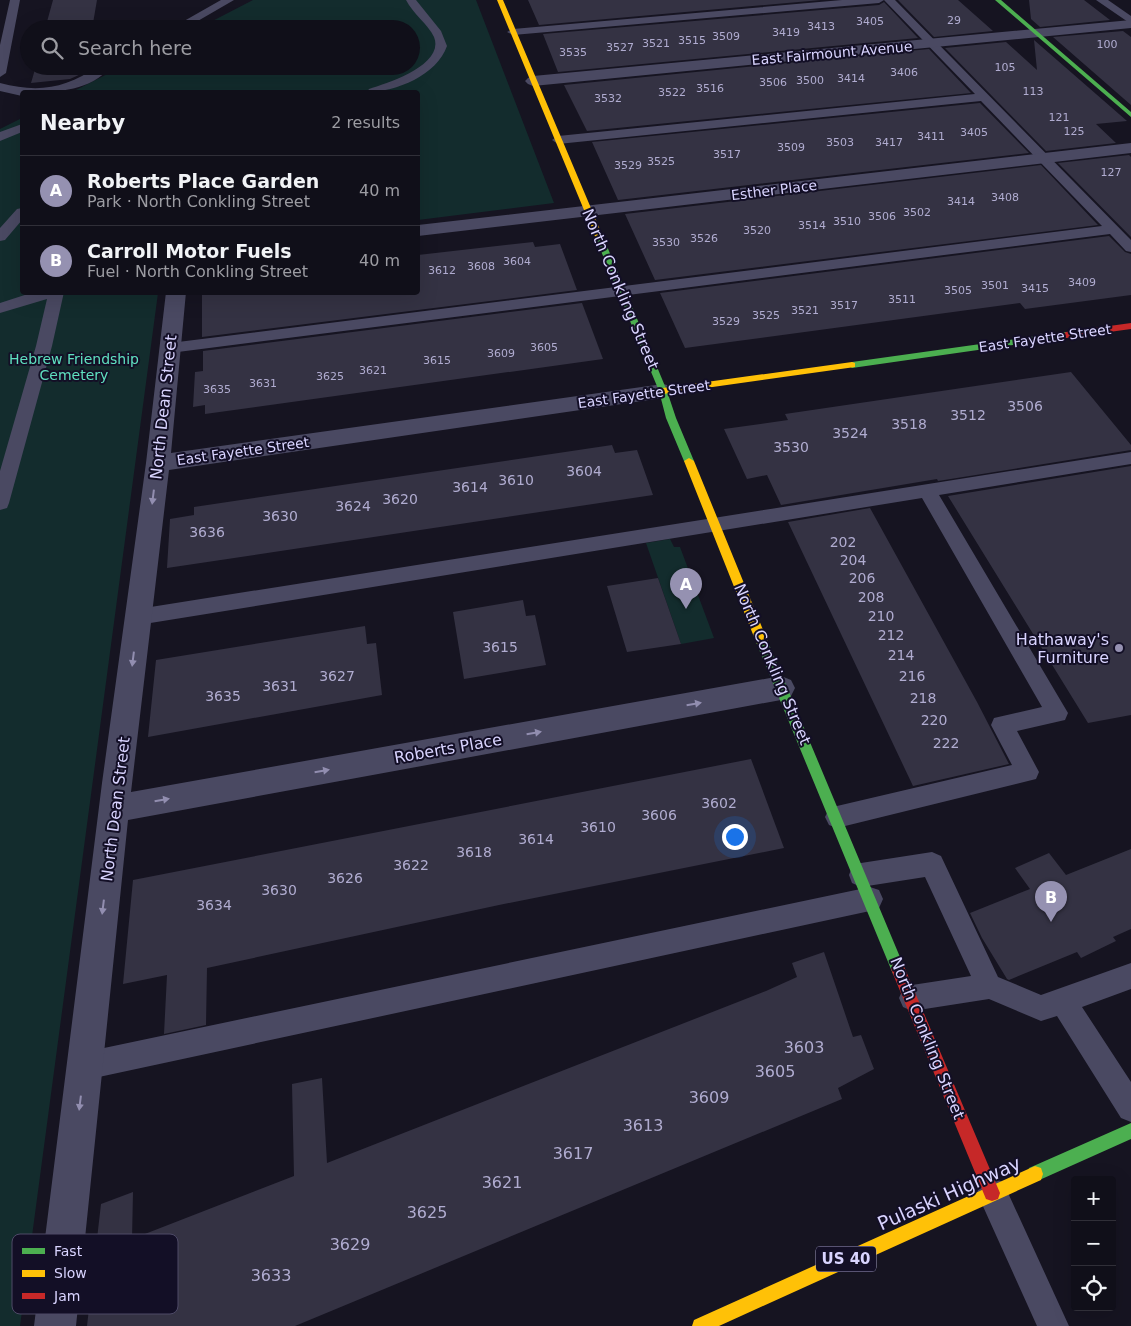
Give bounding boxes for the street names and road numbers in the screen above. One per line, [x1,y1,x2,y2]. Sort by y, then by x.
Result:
street label: East Fairmount Avenue [751,38,913,68]
street label: Esther Place [730,177,818,203]
street label: North Conkling Street [578,206,663,373]
street label: East Fayette Street [978,321,1113,355]
street label: North Dean Street [146,334,181,480]
street label: East Fayette Street [577,377,712,411]
street label: East Fayette Street [176,434,311,468]
street label: North Conkling Street [730,581,815,748]
street label: Roberts Place [393,730,503,767]
street label: North Dean Street [97,736,134,883]
street label: North Conkling Street [886,954,969,1122]
street label: Pulaski Highway [874,1152,1024,1234]
road number: US 40 [816,1246,876,1272]

